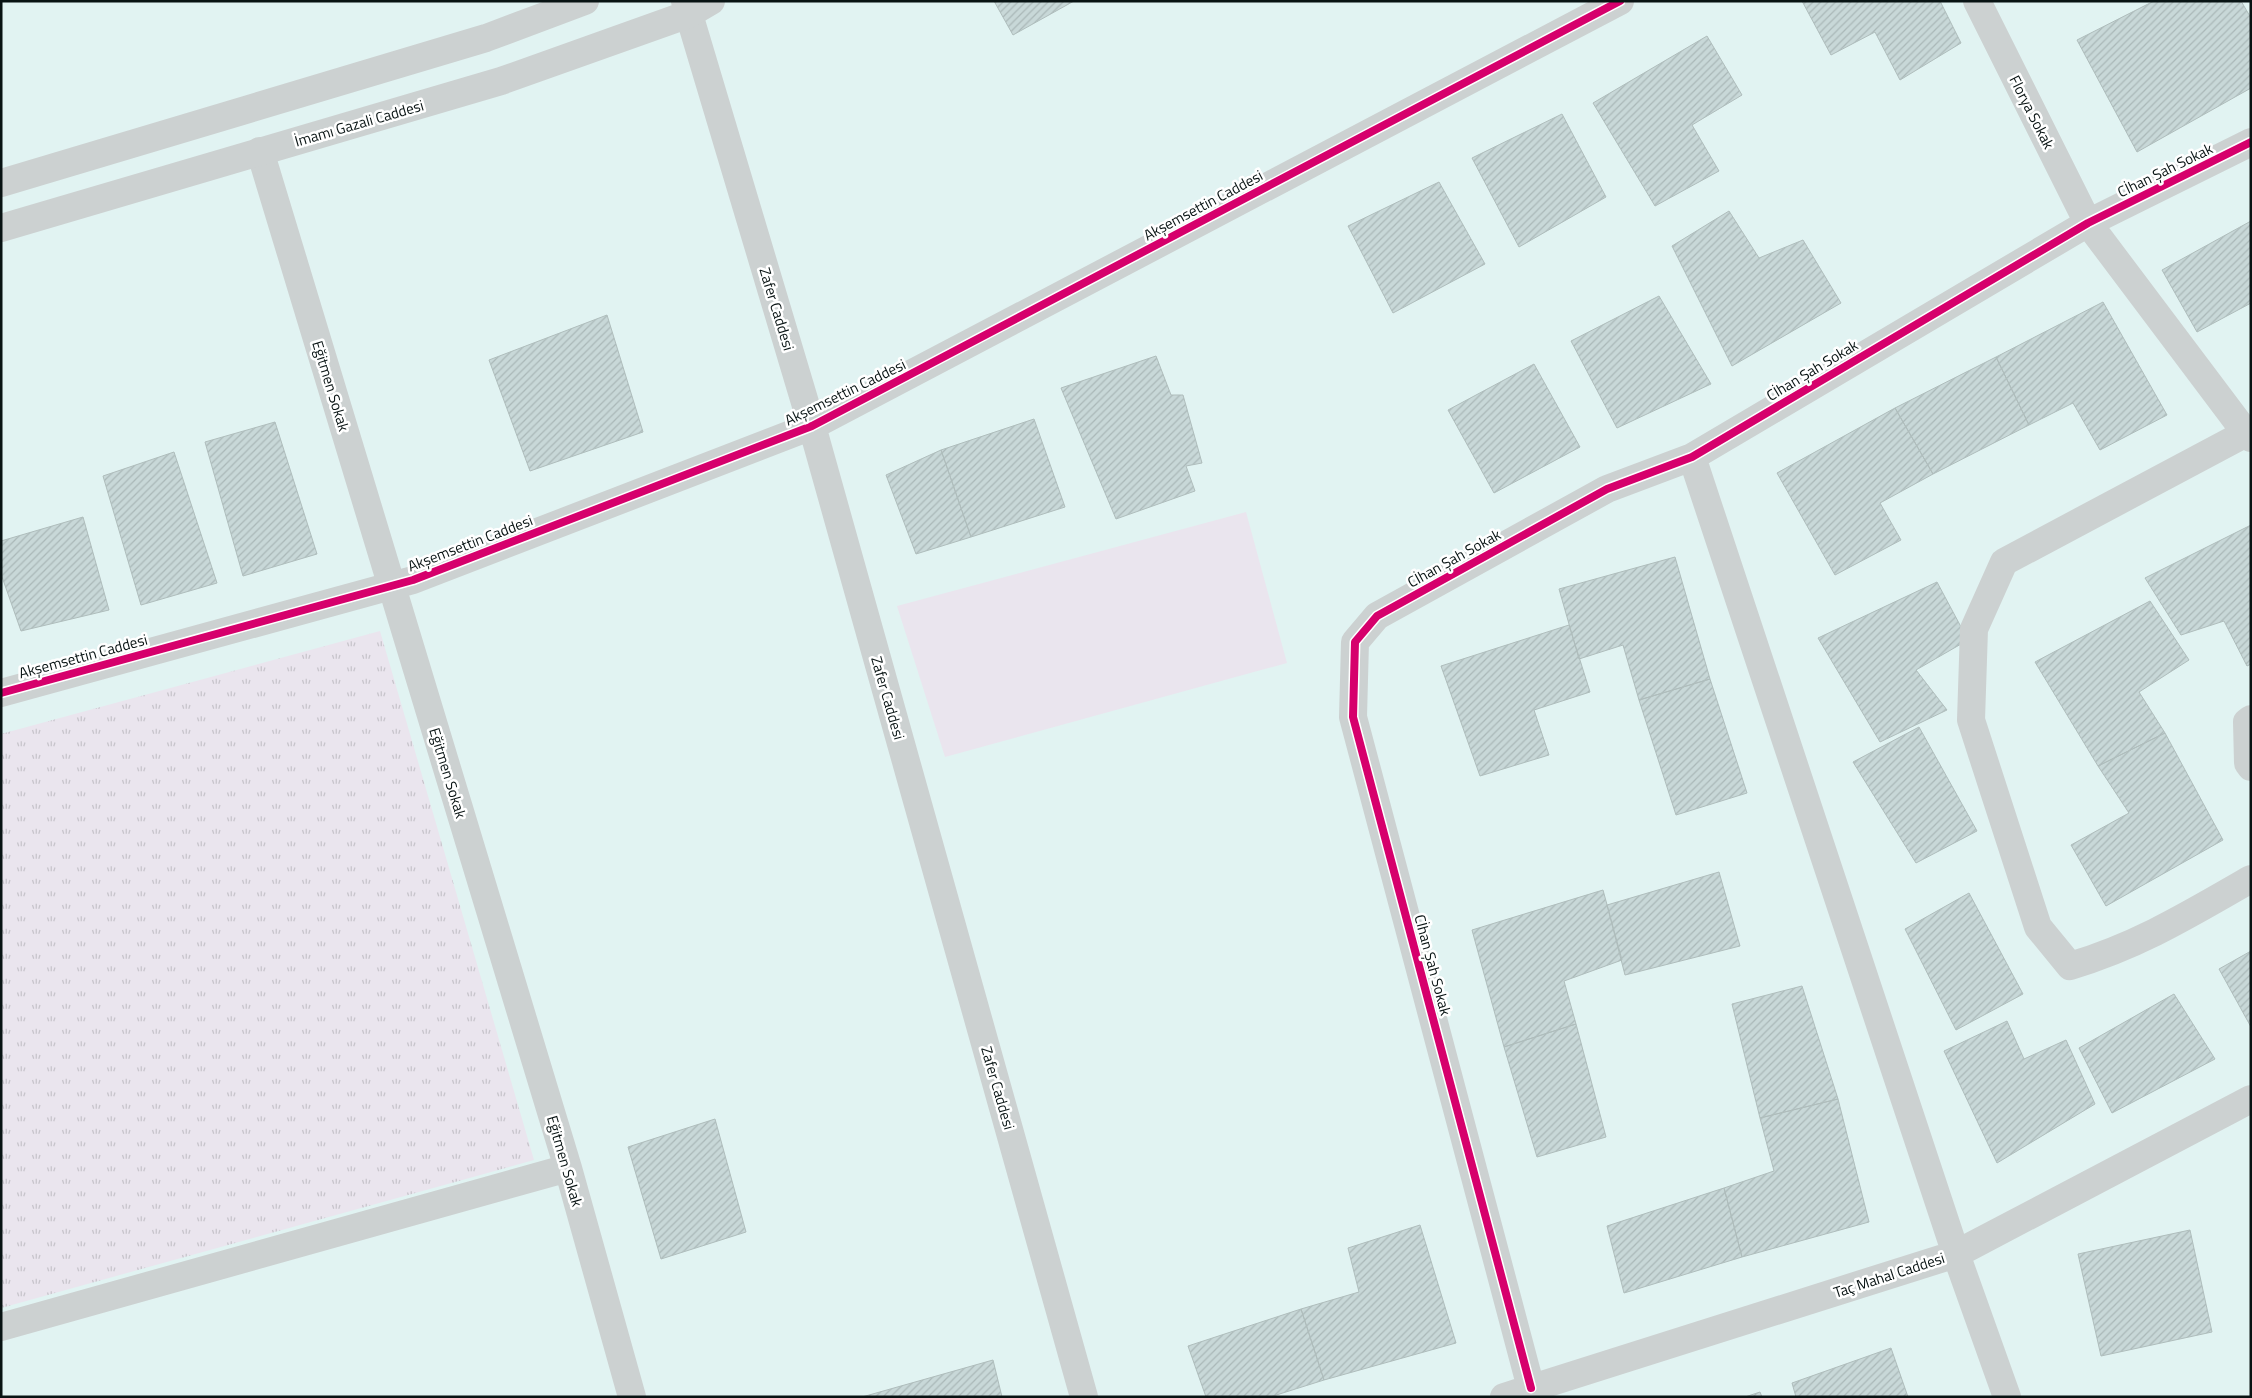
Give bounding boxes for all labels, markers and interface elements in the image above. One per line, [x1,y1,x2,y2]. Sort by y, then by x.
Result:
street label: Florya Sokak [2004,71,2060,153]
street label: İmamı Gazali Caddesi [292,94,426,152]
street label: Cİhan Şah Sokak [2113,137,2217,203]
street label: Akşemsettin Caddesi [1139,164,1267,246]
street label: Zafer Caddesi [753,265,801,353]
street label: Cİhan Şah Sokak [1762,333,1862,407]
street label: Eğitmen Sokak [306,338,356,434]
street label: Akşemsettin Caddesi [781,353,909,431]
street label: Akşemsettin Caddesi [404,509,536,577]
street label: Cİhan Şah Sokak [1403,523,1505,593]
street label: Akşemsettin Caddesi [16,628,150,684]
street label: Zafer Caddesi [865,654,911,742]
street label: Eğitmen Sokak [423,725,473,821]
street label: Cİhan Şah Sokak [1408,912,1458,1018]
street label: Zafer Caddesi [975,1044,1021,1132]
street label: Eğitmen Sokak [541,1113,589,1209]
street label: Taç Mahal Caddesi [1830,1246,1948,1304]

